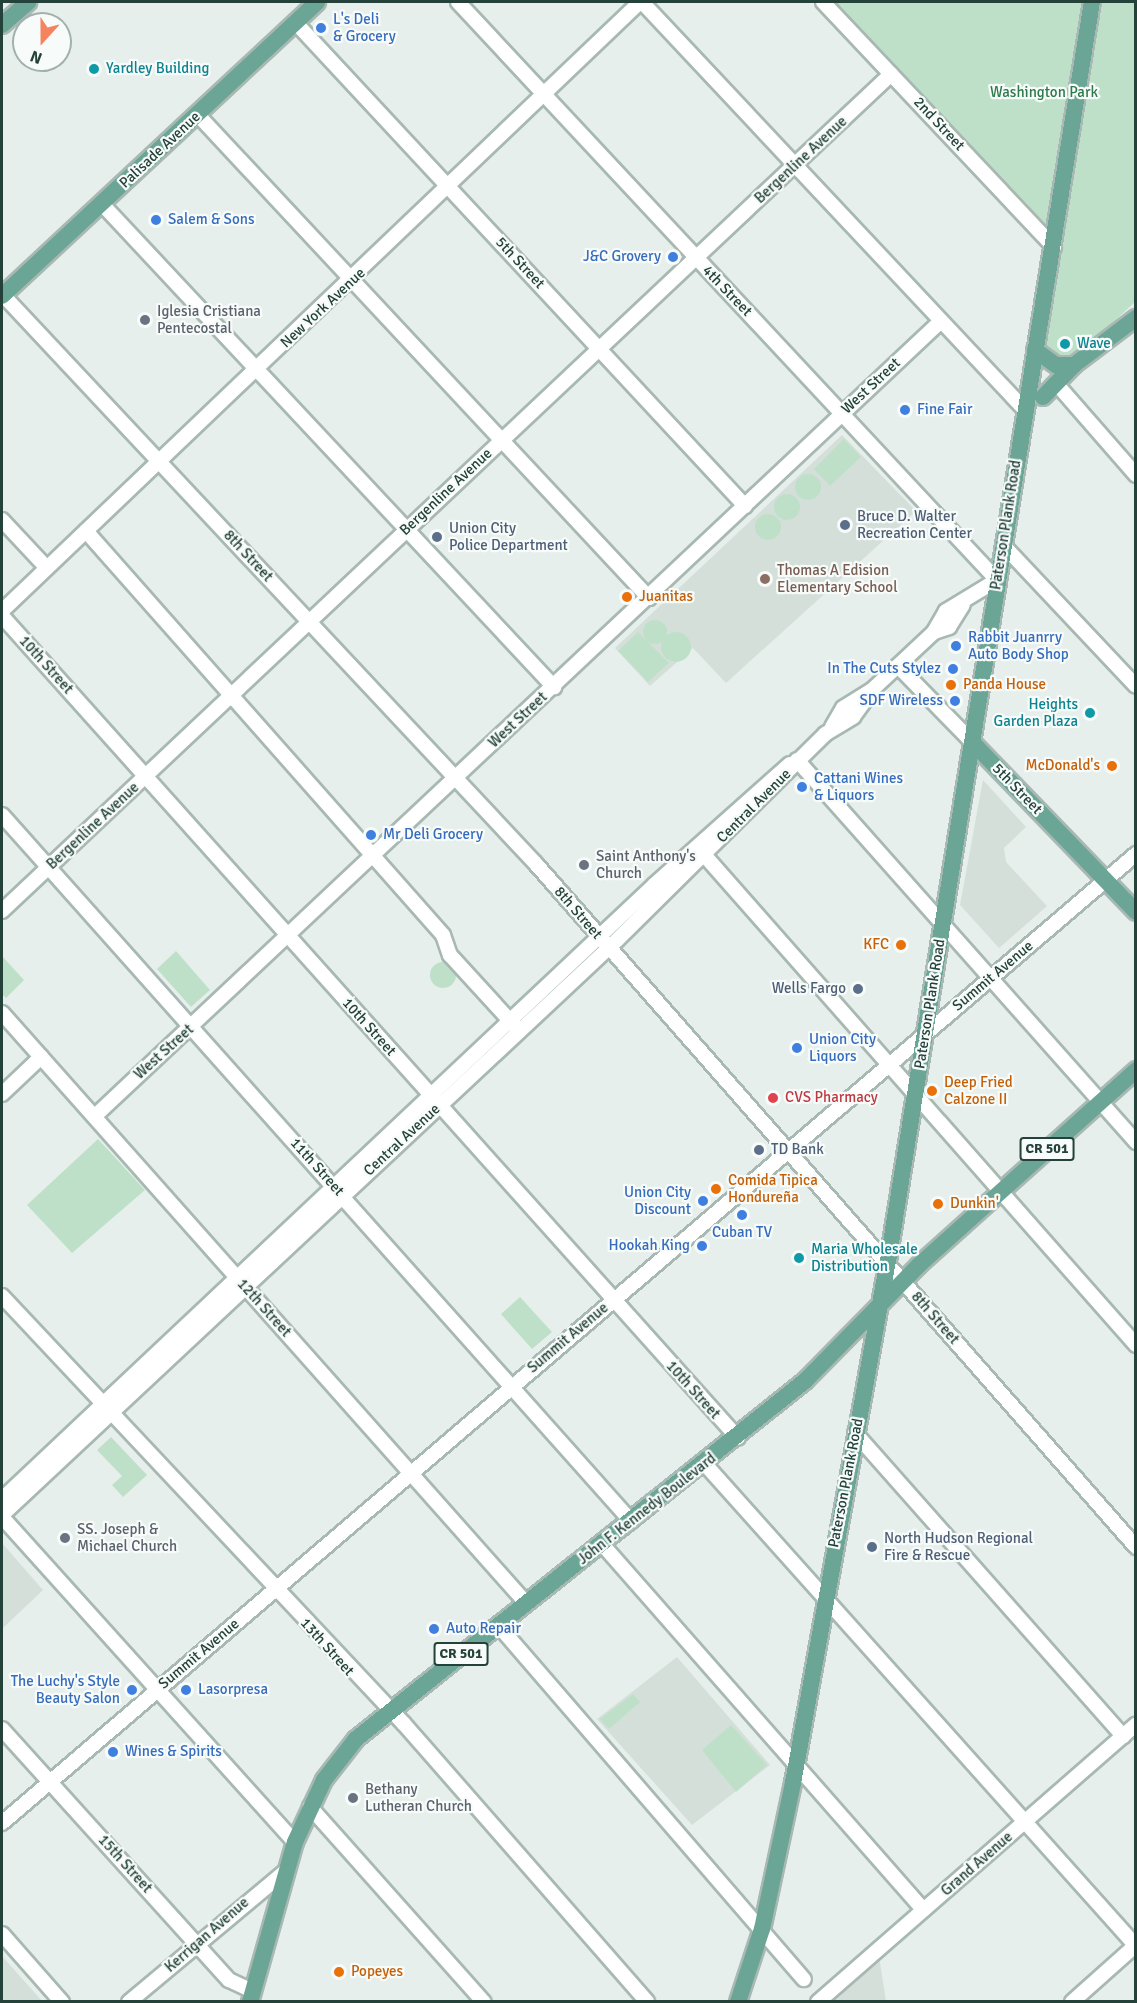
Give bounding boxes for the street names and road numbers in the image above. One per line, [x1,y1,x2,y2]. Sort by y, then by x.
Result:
street label: 2nd Street [910,94,968,154]
street label: Palisade Avenue [116,108,204,192]
street label: Bergenline Avenue [751,113,851,207]
street label: 5th Street [492,233,548,293]
street label: 4th Street [698,262,756,320]
street label: New York Avenue [277,264,369,352]
street label: West Street [838,354,904,418]
street label: Bergenline Avenue [396,445,496,539]
street label: Paterson Plank Road [987,459,1025,591]
street label: 8th Street [220,526,276,586]
street label: 10th Street [15,632,77,698]
street label: West Street [485,688,551,752]
street label: 5th Street [988,760,1046,818]
street label: Central Avenue [713,765,795,847]
street label: Bergenline Avenue [43,779,143,873]
street label: 8th Street [550,883,606,943]
street label: Summit Avenue [949,937,1037,1015]
street label: Paterson Plank Road [911,938,949,1070]
street label: 10th Street [338,994,400,1060]
street label: West Street [131,1021,197,1083]
street label: Central Avenue [360,1100,444,1180]
street label: 11th Street [286,1134,348,1200]
road number: CR 501 [1018,1138,1076,1160]
street label: 12th Street [233,1275,295,1341]
street label: 8th Street [907,1288,963,1348]
street label: Summit Avenue [524,1299,612,1377]
street label: 10th Street [662,1357,724,1423]
street label: Paterson Plank Road [825,1417,867,1549]
street label: John F. Kennedy Boulevard [574,1449,720,1569]
street label: 13th Street [296,1614,358,1680]
street label: Summit Avenue [155,1615,243,1693]
road number: CR 501 [432,1643,490,1665]
street label: Grand Avenue [938,1828,1016,1900]
street label: 15th Street [94,1831,156,1897]
street label: Kerrigan Avenue [161,1894,253,1976]

